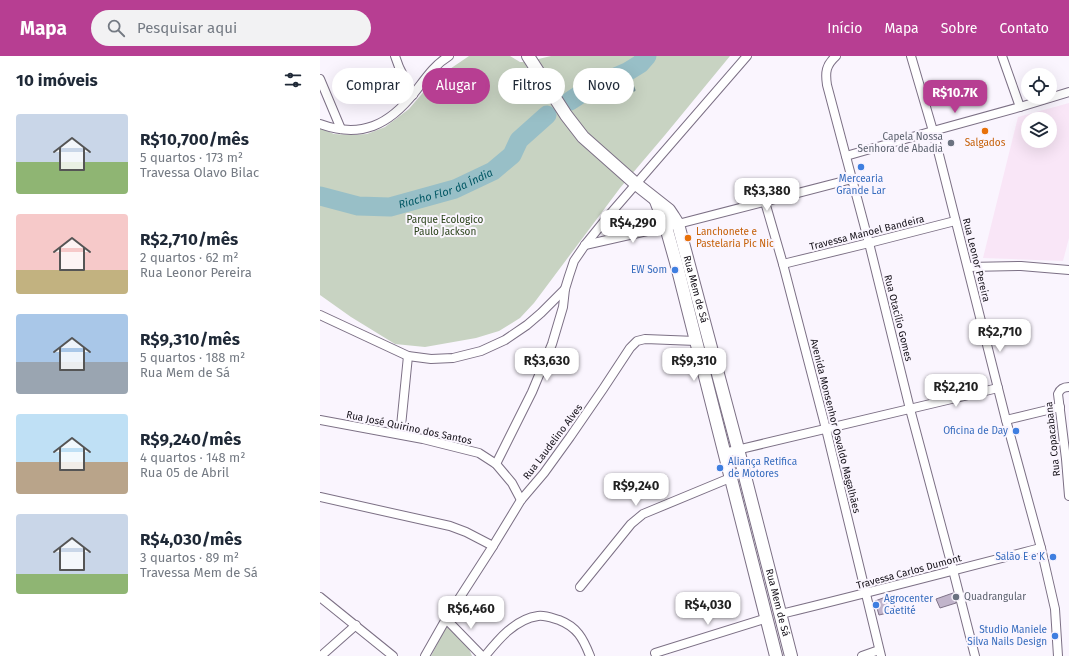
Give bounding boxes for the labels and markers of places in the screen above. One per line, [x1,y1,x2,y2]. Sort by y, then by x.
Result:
pin: R$10.7K [918,80,992,114]
marker: Salgados [980,126,990,136]
place label: Capela Nossa Senhora de Abadia [858,131,943,155]
place label: Salgados [965,137,1006,149]
marker: Capela Nossa Senhora de Abadia [946,138,956,148]
marker: Mercearia Grande Lar [856,162,866,172]
place label: Mercearia Grande Lar [836,173,886,197]
pin: R$3,380 [730,178,804,212]
pin: R$4,290 [596,210,670,244]
place label: Lanchonete e Pastelaria Pic Nic [696,226,774,250]
marker: Lanchonete e Pastelaria Pic Nic [683,233,693,243]
place label: EW Som [631,264,667,276]
marker: EW Som [670,265,680,275]
pin: R$2,710 [963,319,1037,353]
pin: R$3,630 [510,348,584,382]
pin: R$9,310 [657,348,731,382]
pin: R$2,210 [919,374,993,408]
place label: Oficina de Day [943,425,1008,437]
marker: Oficina de Day [1011,426,1021,436]
place label: Aliança Retifica de Motores [728,456,797,480]
marker: Aliança Retifica de Motores [715,463,725,473]
pin: R$9,240 [599,473,673,507]
place label: Salão E e K [995,551,1045,563]
marker: Salão E e K [1048,552,1058,562]
place label: Quadrangular [964,591,1026,603]
pin: R$4,030 [671,592,745,626]
marker: Quadrangular [951,592,961,602]
place label: Agrocenter Caetité [884,593,933,617]
pin: R$6,460 [434,596,508,630]
marker: Agrocenter Caetité [871,600,881,610]
place label: Studio Maniele Silva Nails Design [967,624,1047,648]
marker: Studio Maniele Silva Nails Design [1050,631,1060,641]

